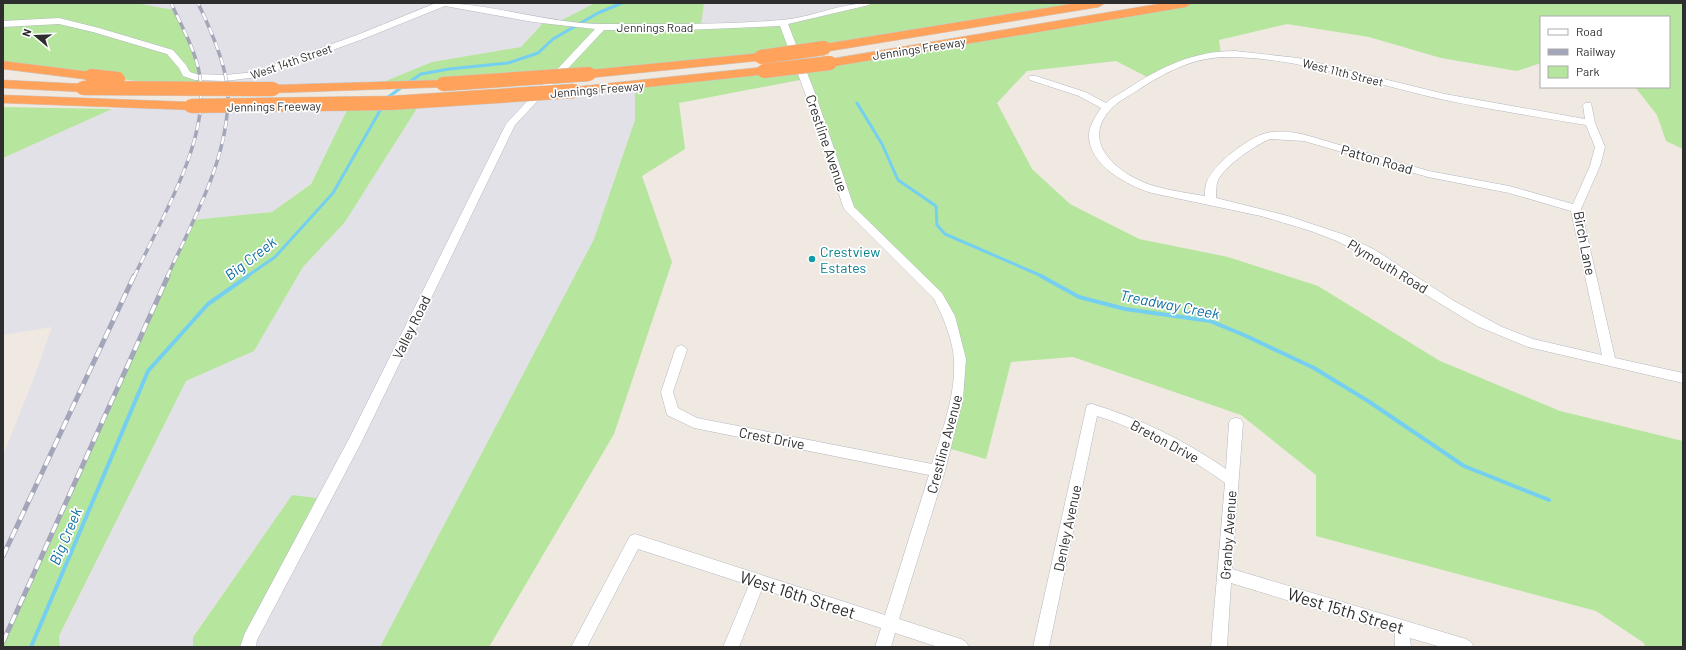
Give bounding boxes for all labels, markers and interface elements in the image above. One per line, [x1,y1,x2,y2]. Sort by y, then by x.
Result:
north arrow [16,16,56,56]
legend [1540,16,1670,88]
street label: Jennings Road [617,20,693,34]
text: Road [1576,24,1603,38]
text: N [19,27,33,38]
street label: Jennings Freeway [871,34,967,62]
street label: West 14th Street [248,40,334,82]
text: Railway [1576,44,1616,58]
street label: West 11th Street [1301,55,1385,89]
text: Park [1576,64,1600,78]
street label: Jennings Freeway [550,78,645,100]
street label: Crestline Avenue [802,92,852,194]
street label: Jennings Freeway [227,98,322,114]
street label: Patton Road [1339,141,1415,177]
street label: Birch Lane [1570,209,1600,277]
water label: Big Creek [221,232,280,284]
street label: Plymouth Road [1345,235,1431,297]
place label: Crestview Estates [820,243,880,276]
marker: Crestview Estates [807,254,817,264]
water label: Treadway Creek [1119,286,1222,323]
street label: Valley Road [388,292,434,362]
street label: Crestline Avenue [923,393,965,495]
street label: Breton Drive [1128,416,1202,466]
street label: Crest Drive [738,423,806,453]
street label: Denley Avenue [1050,483,1084,573]
street label: Granby Avenue [1216,490,1240,580]
water label: Big Creek [45,504,85,567]
street label: West 16th Street [738,566,858,622]
street label: West 15th Street [1285,583,1407,637]

